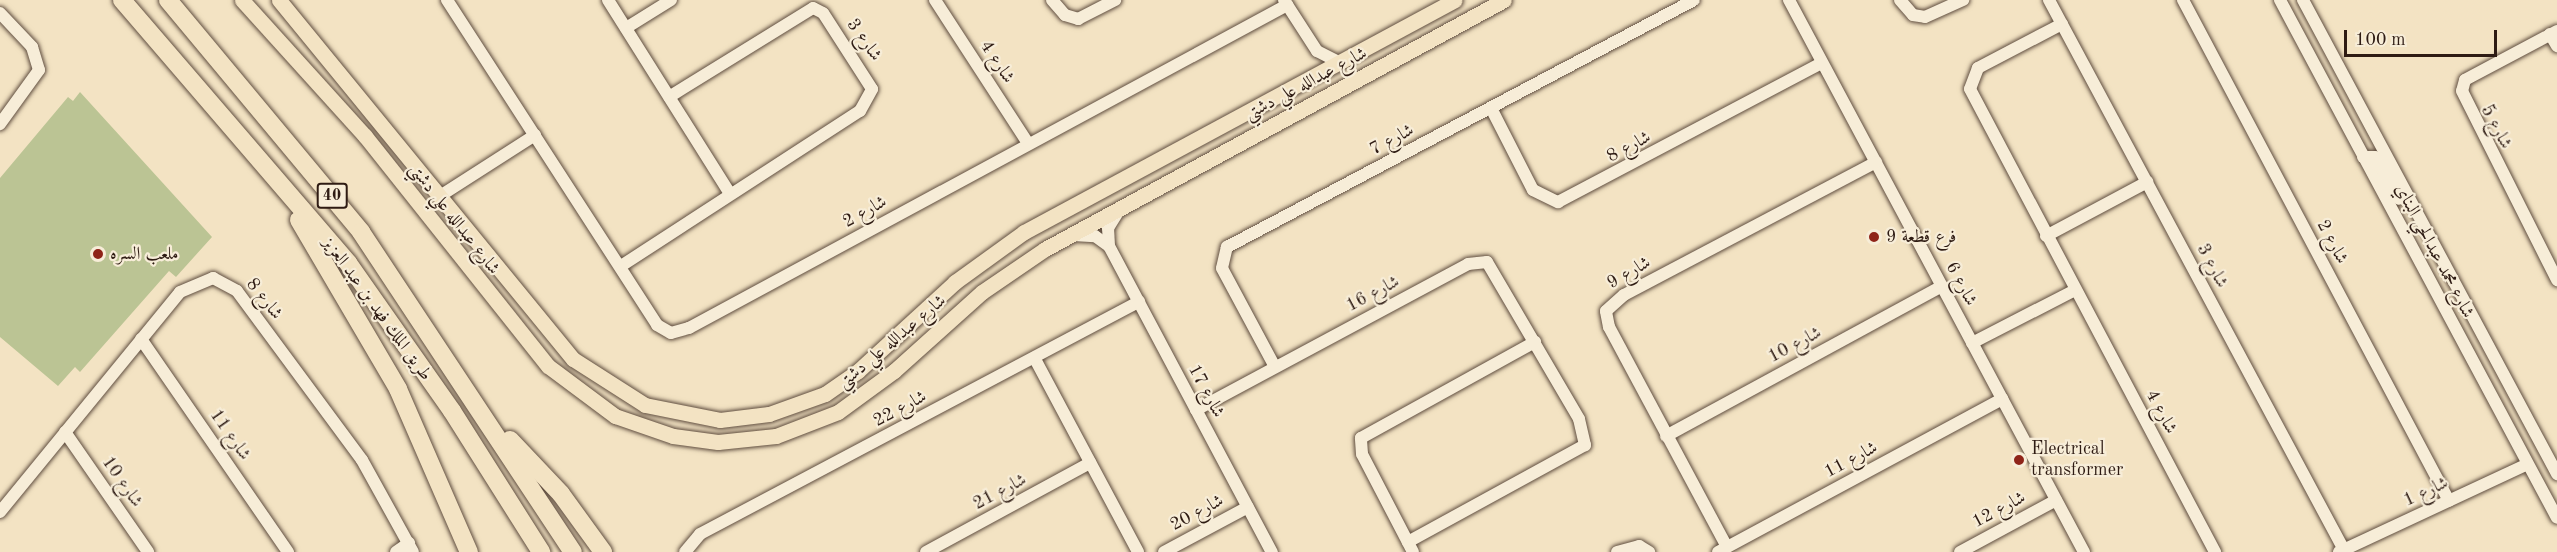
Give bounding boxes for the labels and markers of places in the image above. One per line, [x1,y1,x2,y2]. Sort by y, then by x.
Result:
place label: فرع قطعة 9 [1886,226,1956,248]
marker: فرع قطعة 9 [1867,230,1881,244]
place label: ملعب السره [110,243,179,265]
marker: ملعب السره [91,247,105,261]
place label: Electrical transformer [2031,439,2123,482]
marker: Electrical transformer [2012,453,2026,467]

